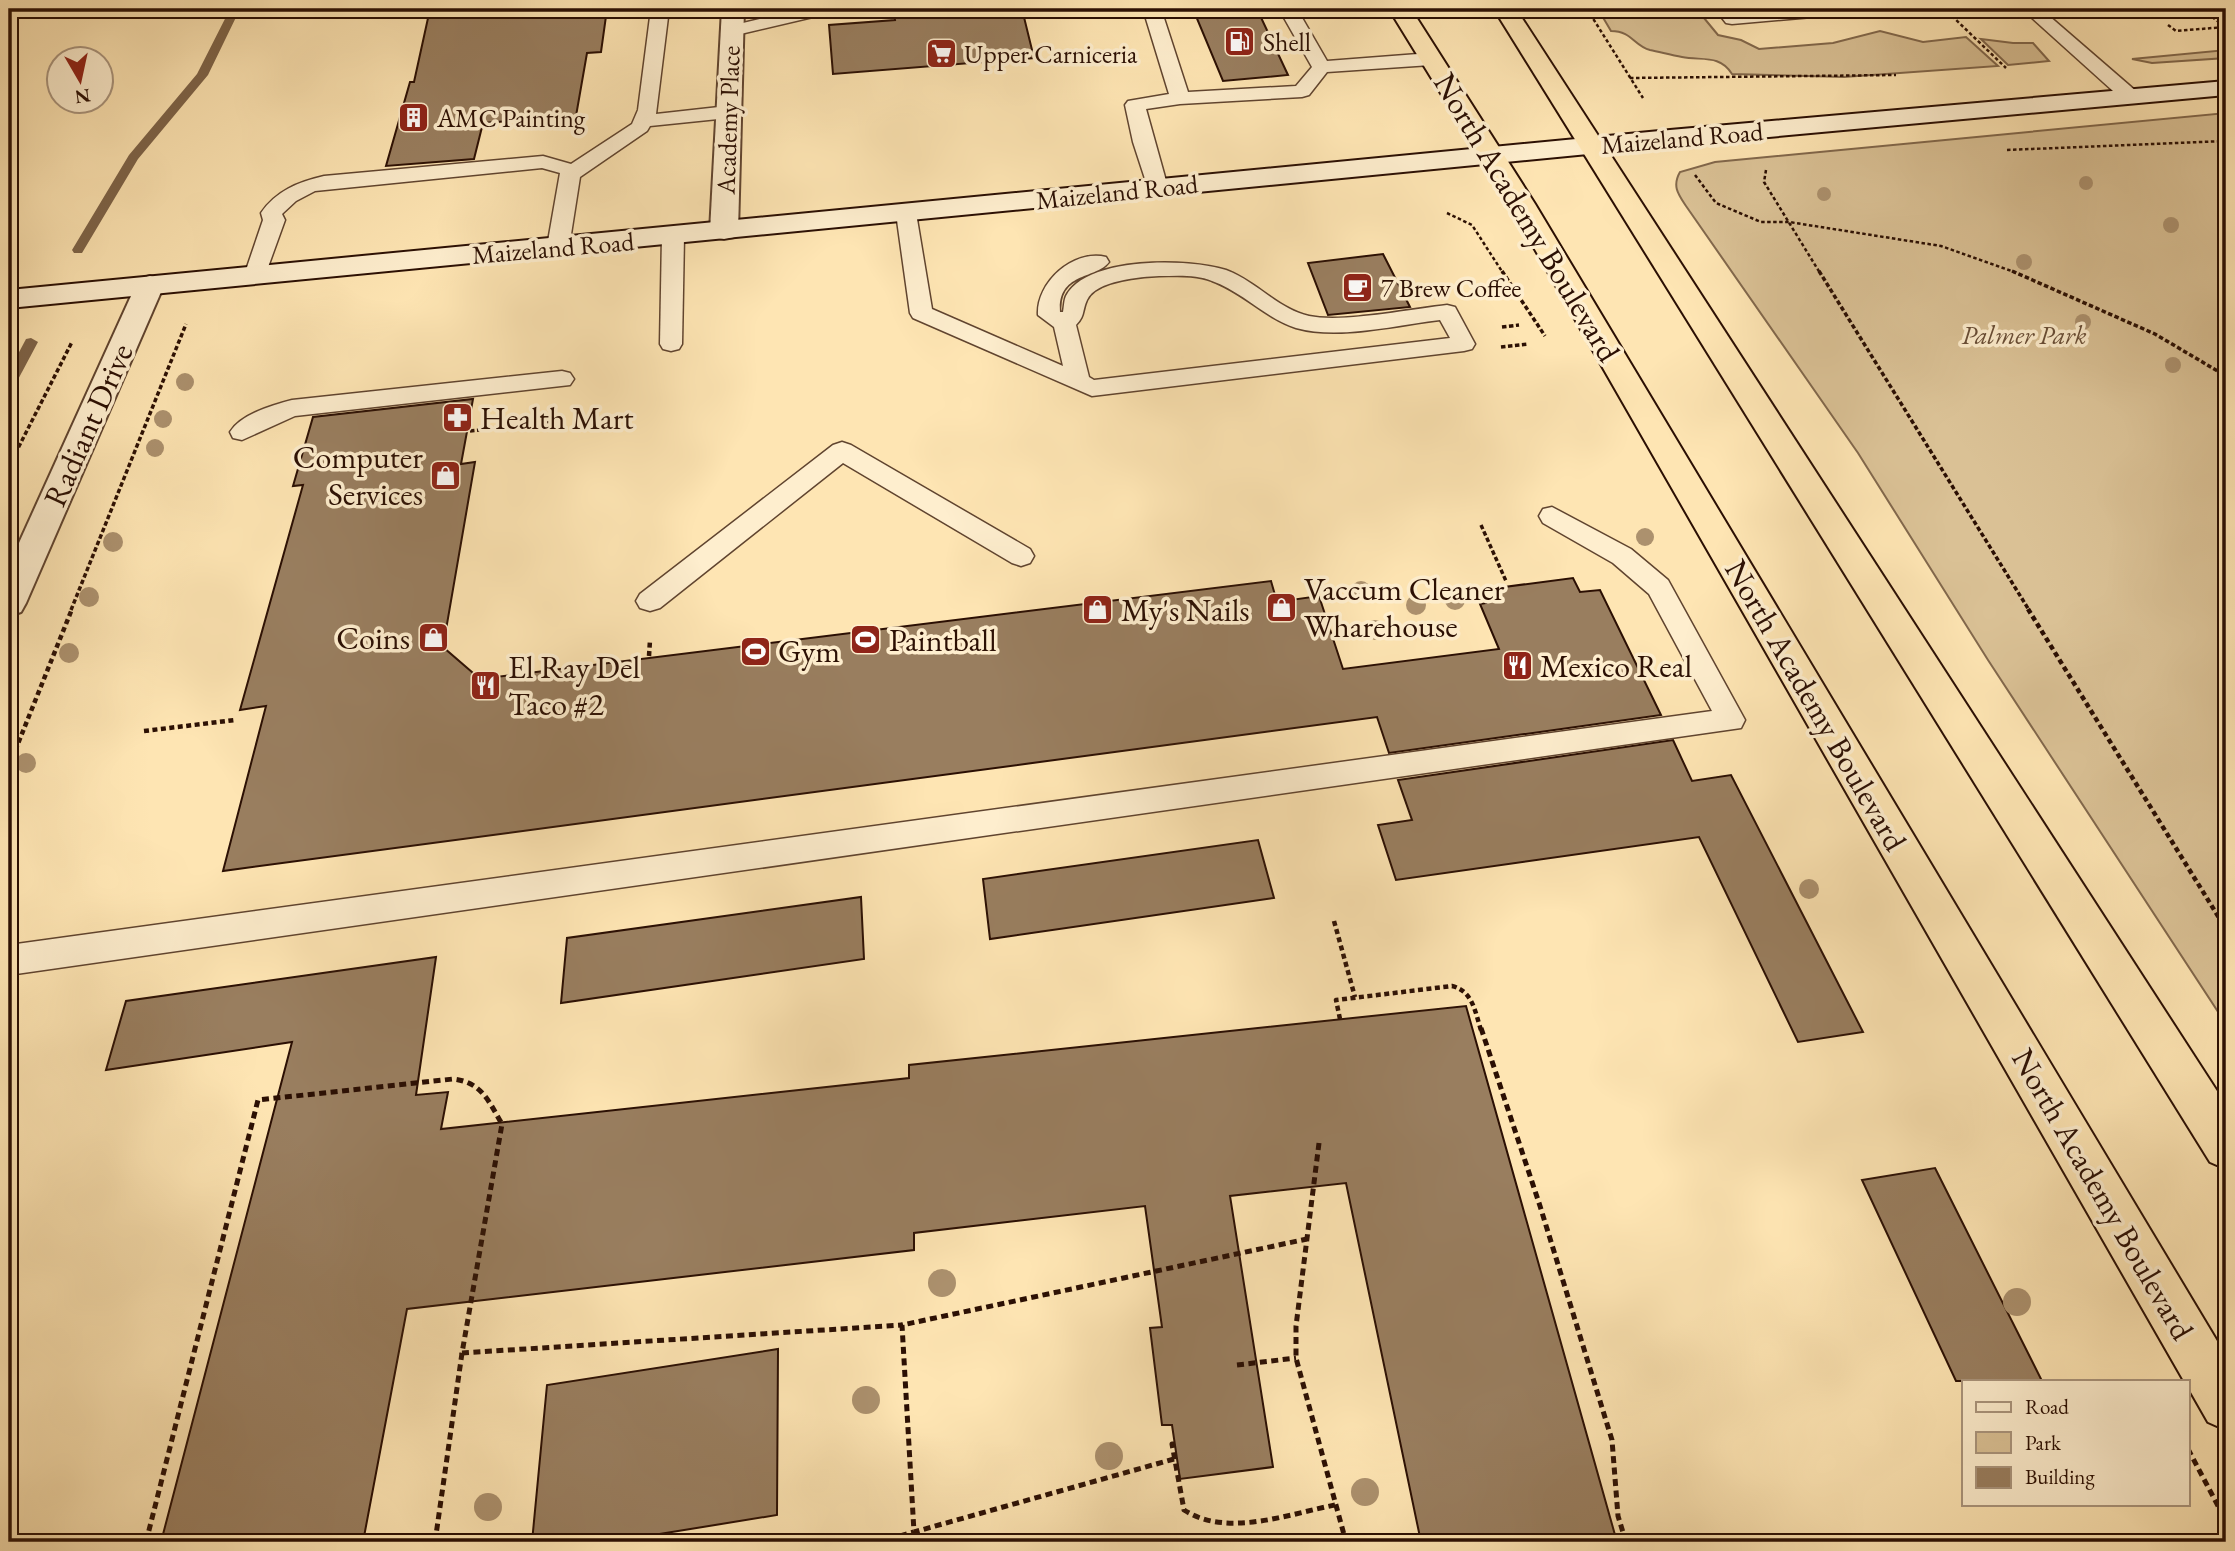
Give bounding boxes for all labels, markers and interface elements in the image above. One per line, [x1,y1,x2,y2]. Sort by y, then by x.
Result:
fuel station icon: Shell [1223,25,1257,59]
place label: Shell [1263,25,1311,59]
supermarket icon: Upper Carniceria [924,37,958,71]
place label: Upper Carniceria [964,37,1138,71]
street label: Academy Place [708,45,748,196]
north arrow [46,46,116,116]
street label: North Academy Boulevard [1424,65,1630,370]
text: N [72,83,92,110]
building icon: AMC Painting [397,101,431,135]
place label: AMC Painting [436,101,586,135]
street label: Maizeland Road [1599,114,1765,162]
street label: Maizeland Road [1034,167,1201,217]
street label: Maizeland Road [470,224,636,272]
cafe icon: 7 Brew Coffee [1341,271,1375,305]
place label: 7 Brew Coffee [1381,271,1521,305]
park label: Palmer Park [1961,318,2087,352]
street label: Radiant Drive [33,337,143,513]
place label: Health Mart [480,397,633,439]
pharmacy icon: Health Mart [440,401,474,435]
place label: Computer Services [293,436,423,515]
shop icon: Computer Services [429,458,463,492]
street label: North Academy Boulevard [1715,552,1917,859]
place label: Vaccum Cleaner Wharehouse [1304,568,1505,647]
place label: My's Nails [1121,589,1250,631]
shop icon: Vaccum Cleaner Wharehouse [1264,590,1298,624]
shop icon: My's Nails [1081,593,1115,627]
place label: Coins [336,617,410,659]
place label: Paintball [889,619,997,661]
shop icon: Coins [416,621,450,655]
sports icon: Paintball [849,623,883,657]
place label: Gym [778,630,840,672]
sports icon: Gym [738,634,772,668]
place label: Mexico Real [1540,645,1692,687]
place label: El Ray Del Taco #2 [508,646,640,725]
restaurant icon: Mexico Real [1500,649,1534,683]
restaurant icon: El Ray Del Taco #2 [468,668,502,702]
street label: North Academy Boulevard [2002,1041,2204,1348]
legend [1962,1380,2190,1506]
text: Road [2025,1393,2069,1420]
text: Park [2025,1429,2062,1456]
text: Building [2025,1463,2095,1490]

